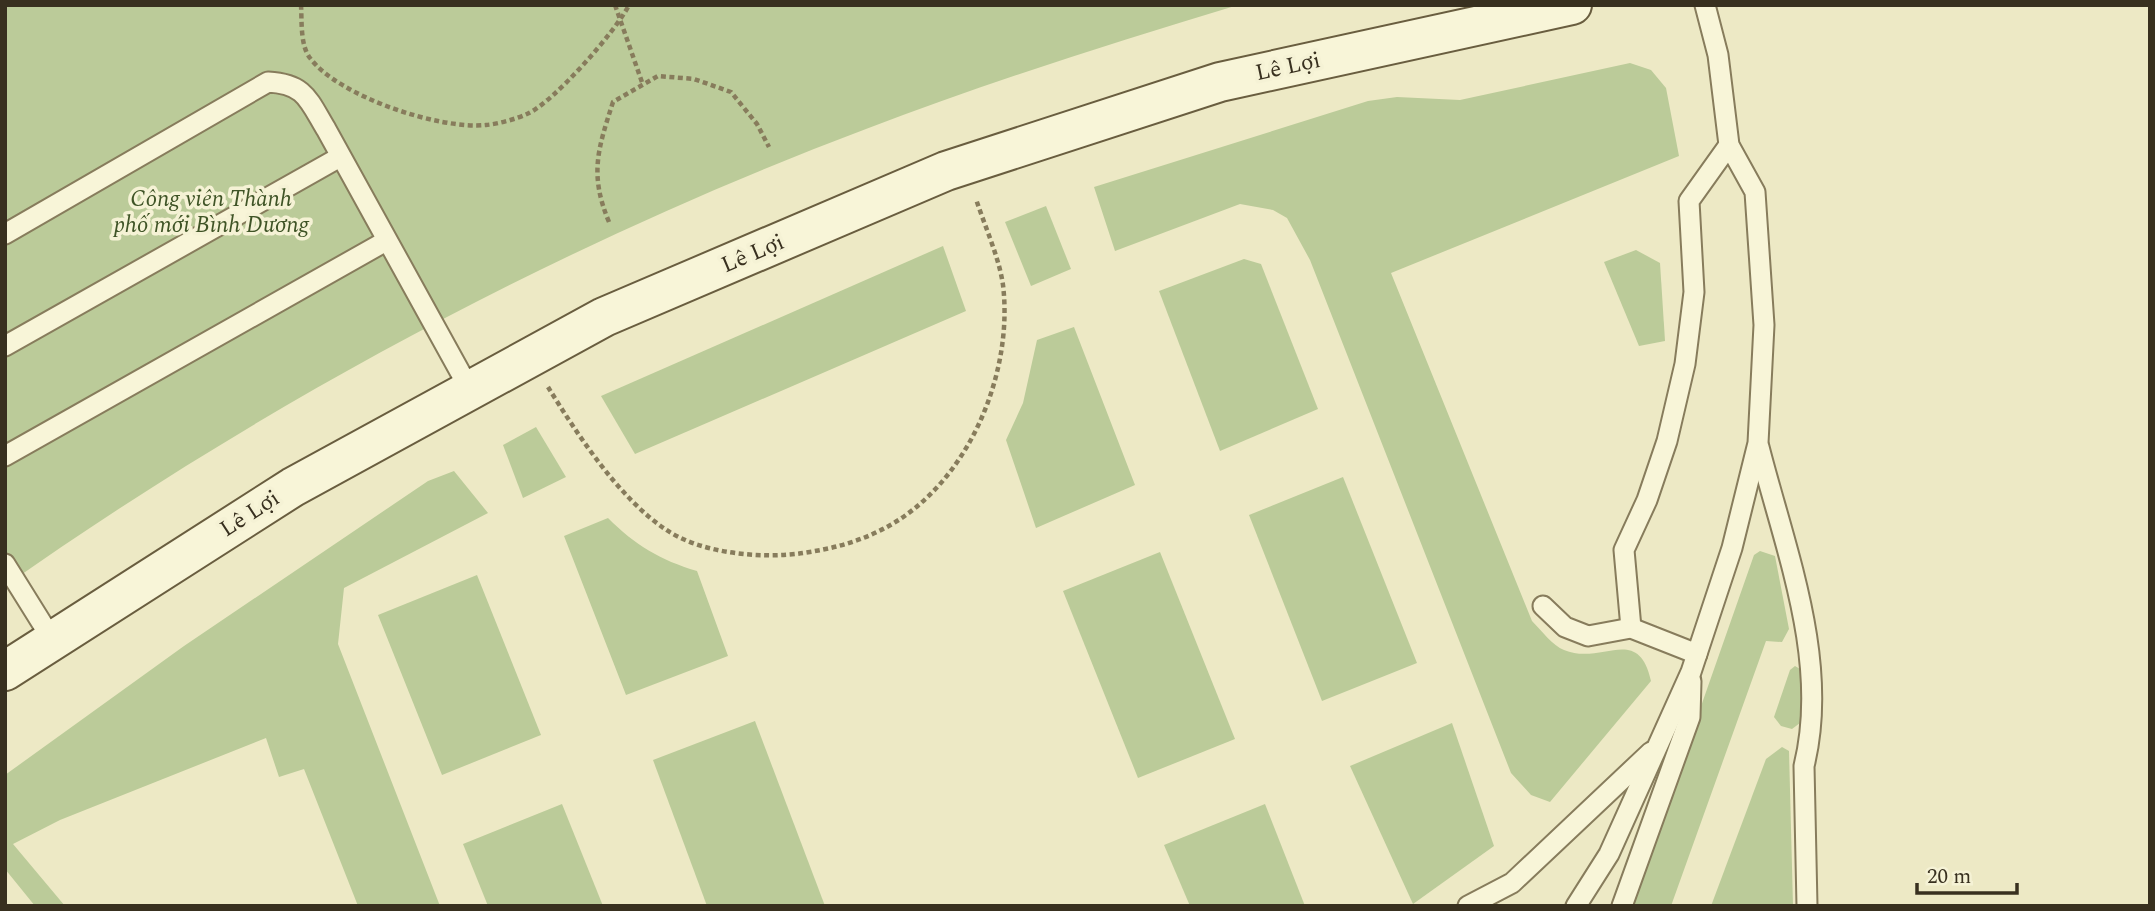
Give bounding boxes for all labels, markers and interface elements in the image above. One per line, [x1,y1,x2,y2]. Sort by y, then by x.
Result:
street label: Lê Lợi [1252,43,1324,91]
park label: Công viên Thành phố mới Bình Dương [112,182,309,243]
street label: Lê Lợi [716,225,790,283]
street label: Lê Lợi [213,481,287,547]
scale bar [1917,852,2017,896]
text: 20 m [1927,861,1971,893]

